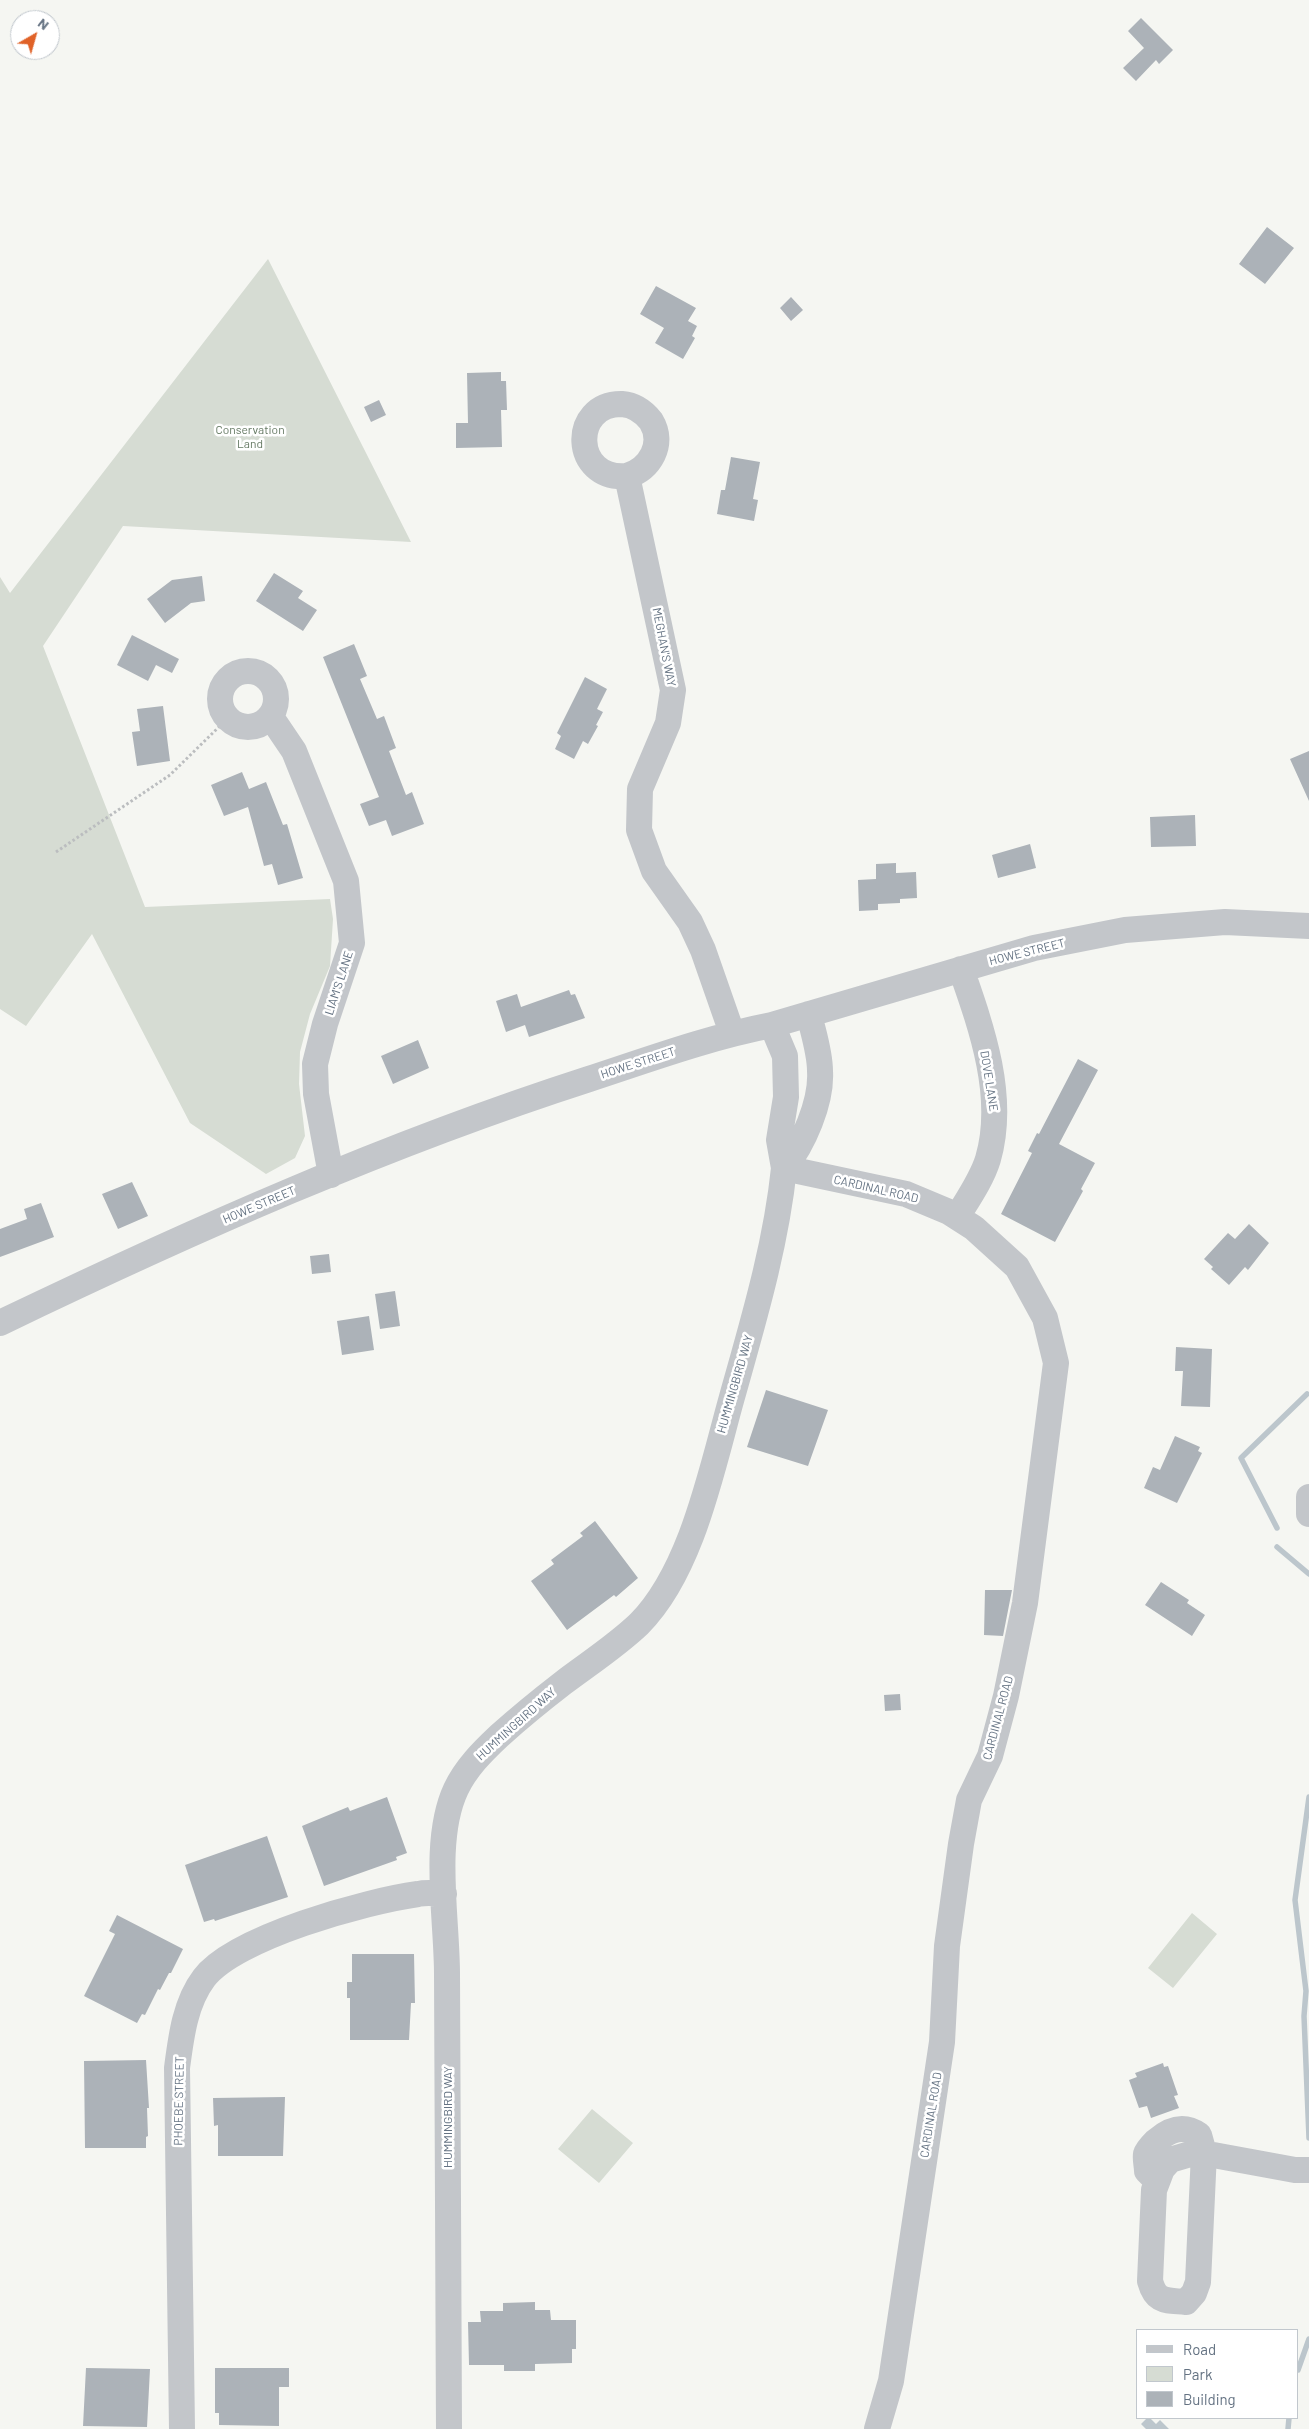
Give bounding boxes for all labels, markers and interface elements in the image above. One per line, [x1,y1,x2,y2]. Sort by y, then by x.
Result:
north arrow [10,10,60,60]
text: N [35,14,53,33]
park label: Conservation Land [215,423,285,451]
street label: MEGHAN'S WAY [649,606,679,688]
street label: HOWE STREET [988,936,1066,968]
street label: LIAM'S LANE [322,949,356,1017]
street label: HOWE STREET [599,1044,677,1082]
street label: DOVE LANE [977,1050,1001,1112]
street label: CARDINAL ROAD [832,1172,920,1206]
street label: HOWE STREET [221,1183,297,1227]
street label: HUMMINGBIRD WAY [714,1333,756,1435]
street label: CARDINAL ROAD [980,1674,1016,1762]
street label: HUMMINGBIRD WAY [473,1685,559,1763]
street label: PHOEBE STREET [171,2056,187,2146]
street label: HUMMINGBIRD WAY [441,2066,455,2168]
street label: CARDINAL ROAD [917,2071,945,2159]
legend [1136,2329,1299,2419]
text: Road [1183,2340,1216,2358]
text: Park [1183,2365,1212,2383]
text: Building [1183,2390,1236,2408]

